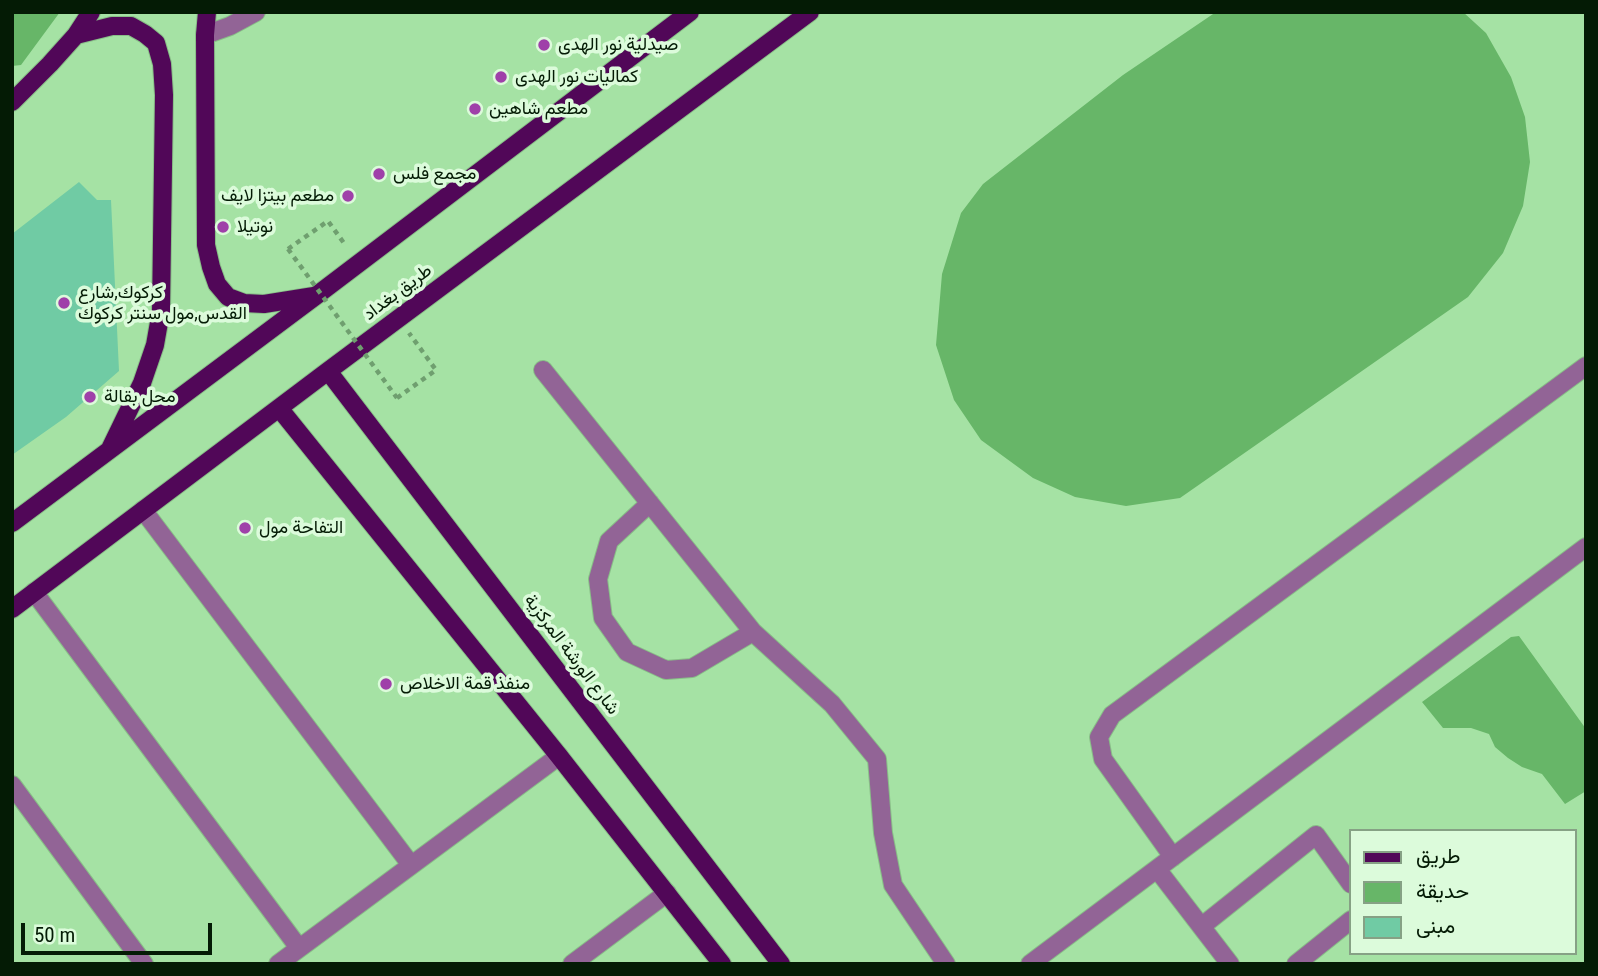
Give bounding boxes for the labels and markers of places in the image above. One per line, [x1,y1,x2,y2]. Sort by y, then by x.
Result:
place label: صيدلية نور الهدى [558,34,678,56]
marker: صيدلية نور الهدى [536,37,552,53]
place label: كماليات نور الهدى [515,66,638,88]
marker: كماليات نور الهدى [493,69,509,85]
place label: مطعم شاهين [489,98,588,120]
marker: مطعم شاهين [467,101,483,117]
place label: مجمع فلس [393,163,476,185]
marker: مجمع فلس [371,166,387,182]
place label: مطعم بيتزا لايف [221,185,334,207]
marker: مطعم بيتزا لايف [340,188,356,204]
place label: نوتيلا [237,216,273,238]
marker: نوتيلا [215,219,231,235]
place label: كركوك,شارع القدس,مول سنتر كركوك [78,282,247,324]
marker: كركوك,شارع القدس,مول سنتر كركوك [56,295,72,311]
place label: محل بقالة [104,386,176,408]
marker: محل بقالة [82,389,98,405]
place label: التفاحة مول [259,517,343,539]
marker: التفاحة مول [237,520,253,536]
place label: منفذ قمة الاخلاص [400,673,530,695]
marker: منفذ قمة الاخلاص [378,676,394,692]

